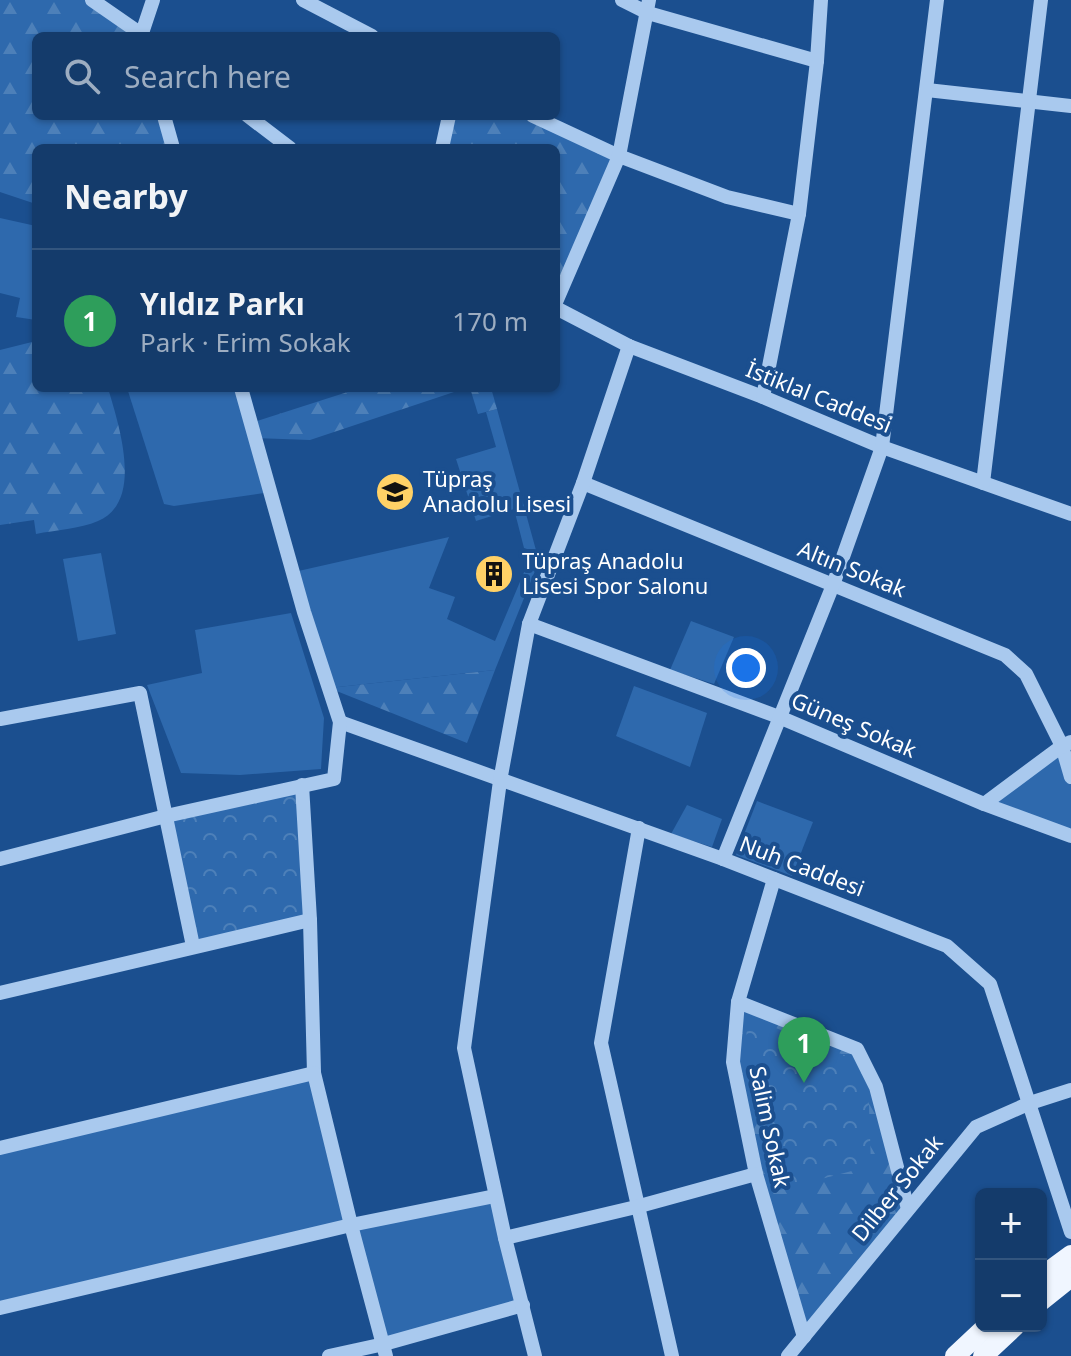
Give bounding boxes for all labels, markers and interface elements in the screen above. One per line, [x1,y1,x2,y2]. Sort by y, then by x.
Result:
search box [32,32,560,120]
icon: search [60,54,104,98]
text: Search here [124,56,291,97]
text: Nearby [64,173,188,219]
text: Yıldız Parkı [140,283,305,324]
text: 1 [83,303,97,339]
text: 170 m [452,303,528,339]
text: Park · Erim Sokak [140,324,351,360]
street label: İstiklal Caddesi [742,353,897,439]
place label: Tüpraş Anadolu Lisesi [423,463,571,518]
school or university icon: Tüpraş Anadolu Lisesi [374,471,416,513]
street label: Altın Sokak [794,533,911,603]
place label: Tüpraş Anadolu Lisesi Spor Salonu [522,545,708,600]
building icon: Tüpraş Anadolu Lisesi Spor Salonu [473,553,515,595]
your location [726,648,766,688]
street label: Güneş Sokak [787,684,922,764]
street label: Nuh Caddesi [736,827,869,903]
pin: 1 [778,1017,830,1083]
street label: Salim Sokak [743,1063,799,1190]
street label: Dilber Sokak [844,1127,949,1247]
map controls [975,1188,1047,1332]
button: + [975,1188,1047,1260]
button: − [975,1260,1047,1332]

